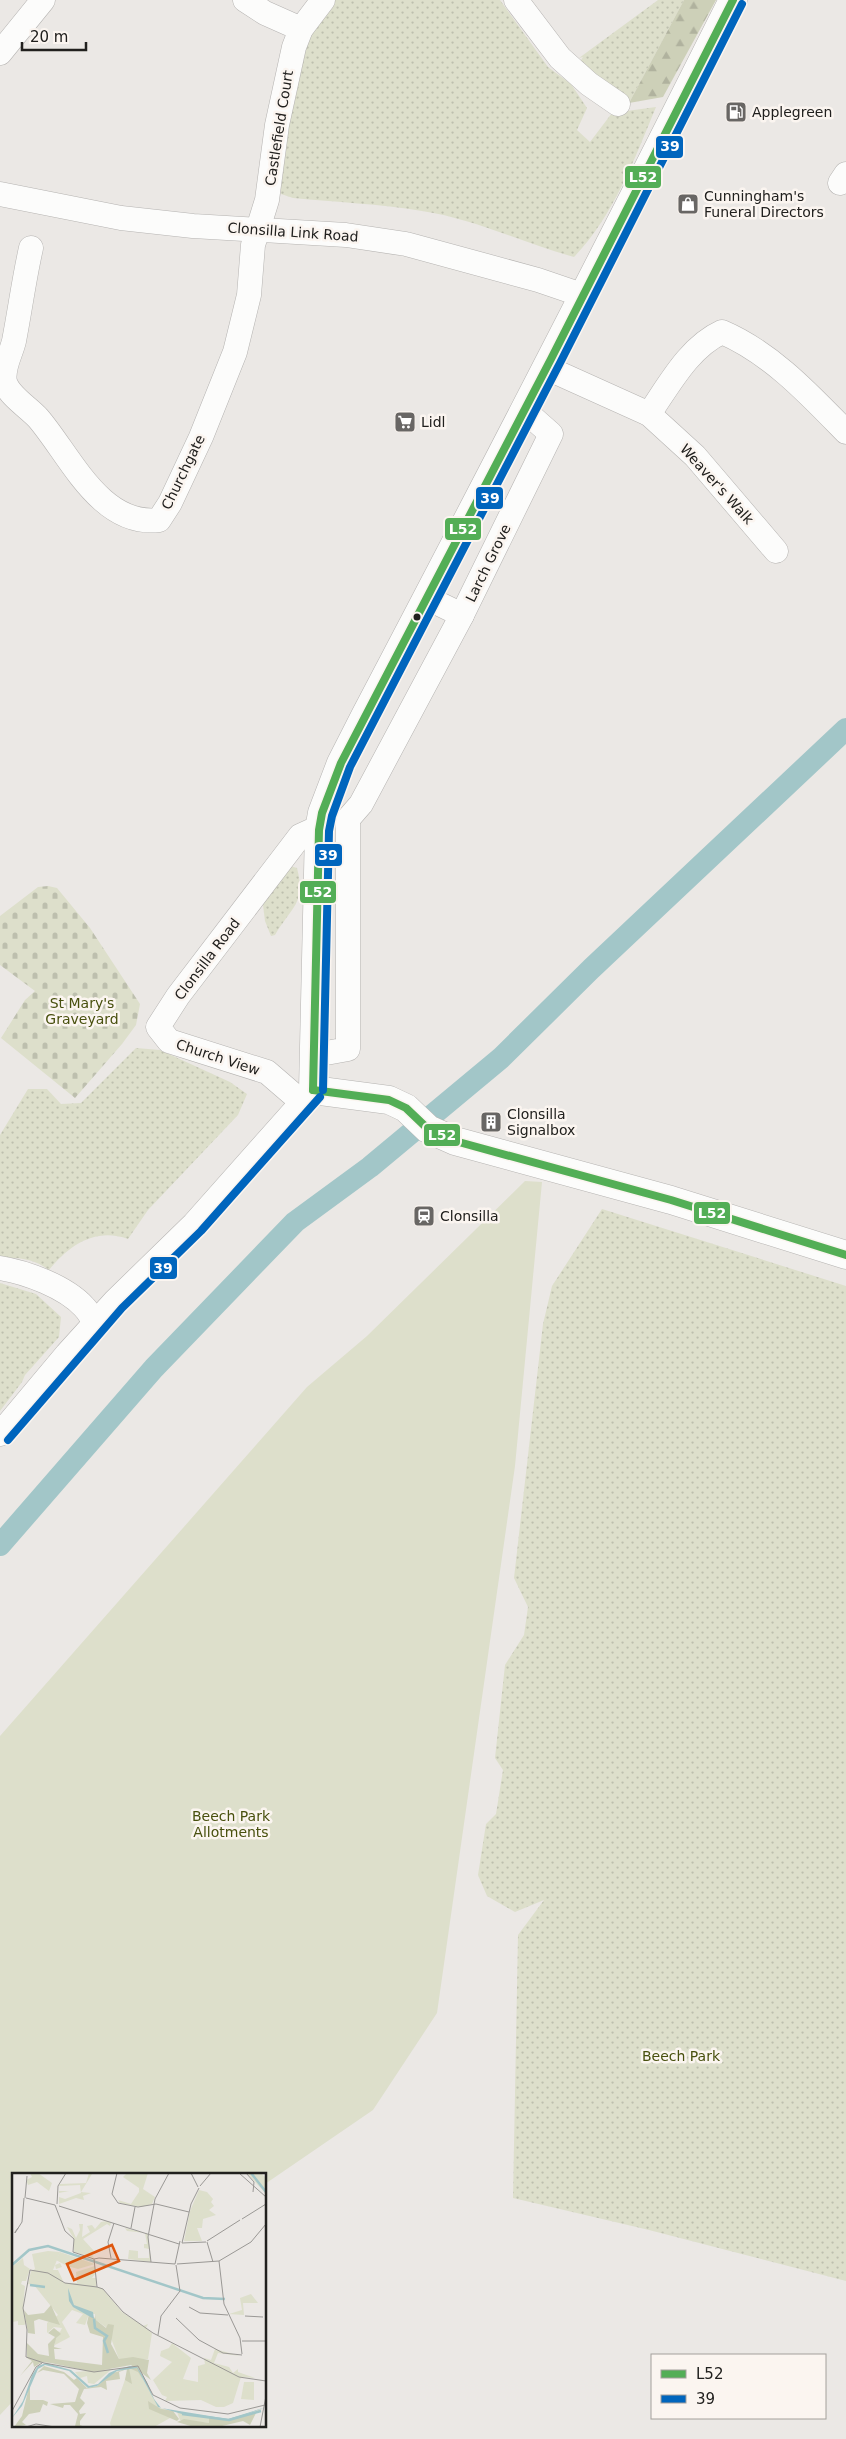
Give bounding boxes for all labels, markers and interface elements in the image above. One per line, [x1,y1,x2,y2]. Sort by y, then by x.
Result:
scale bar [22,20,86,52]
text: 20 m [30,28,68,46]
street label: Castlefield Court [262,69,296,187]
fuel station icon: Applegreen [724,100,748,124]
place label: Applegreen [752,104,832,120]
line badge: 39 [655,135,684,159]
text: 39 [660,138,680,154]
line badge: L52 [624,165,662,189]
text: L52 [629,169,657,185]
place label: Cunningham's Funeral Directors [704,188,824,220]
shop icon: Cunningham's Funeral Directors [676,192,700,216]
street label: Clonsilla Link Road [227,219,359,245]
supermarket icon: Lidl [393,410,417,434]
place label: Lidl [421,414,445,430]
street label: Churchgate [158,432,208,512]
street label: Weaver's Walk [677,441,758,528]
line badge: 39 [475,486,504,510]
text: 39 [480,490,500,506]
line badge: L52 [444,517,482,541]
text: L52 [449,521,477,537]
street label: Larch Grove [462,521,514,605]
unlabelled marker [412,612,422,622]
line badge: 39 [314,843,343,867]
text: 39 [318,847,338,863]
line badge: L52 [299,880,337,904]
text: L52 [304,884,332,900]
street label: Clonsilla Road [171,915,243,1003]
park label: St Mary's Graveyard [45,995,119,1027]
street label: Church View [174,1036,262,1078]
place label: Clonsilla Signalbox [507,1106,575,1138]
building icon: Clonsilla Signalbox [479,1110,503,1134]
line badge: L52 [423,1123,461,1147]
text: L52 [428,1127,456,1143]
line badge: L52 [693,1201,731,1225]
station icon: Clonsilla [412,1204,436,1228]
text: L52 [698,1205,726,1221]
place label: Clonsilla [440,1208,499,1224]
line badge: 39 [149,1256,178,1280]
text: 39 [153,1260,173,1276]
park label: Beech Park Allotments [192,1808,271,1840]
park label: Beech Park [642,2048,721,2064]
inset map [12,2173,266,2426]
legend [651,2354,826,2419]
text: L52 [696,2365,723,2383]
text: 39 [696,2390,715,2408]

